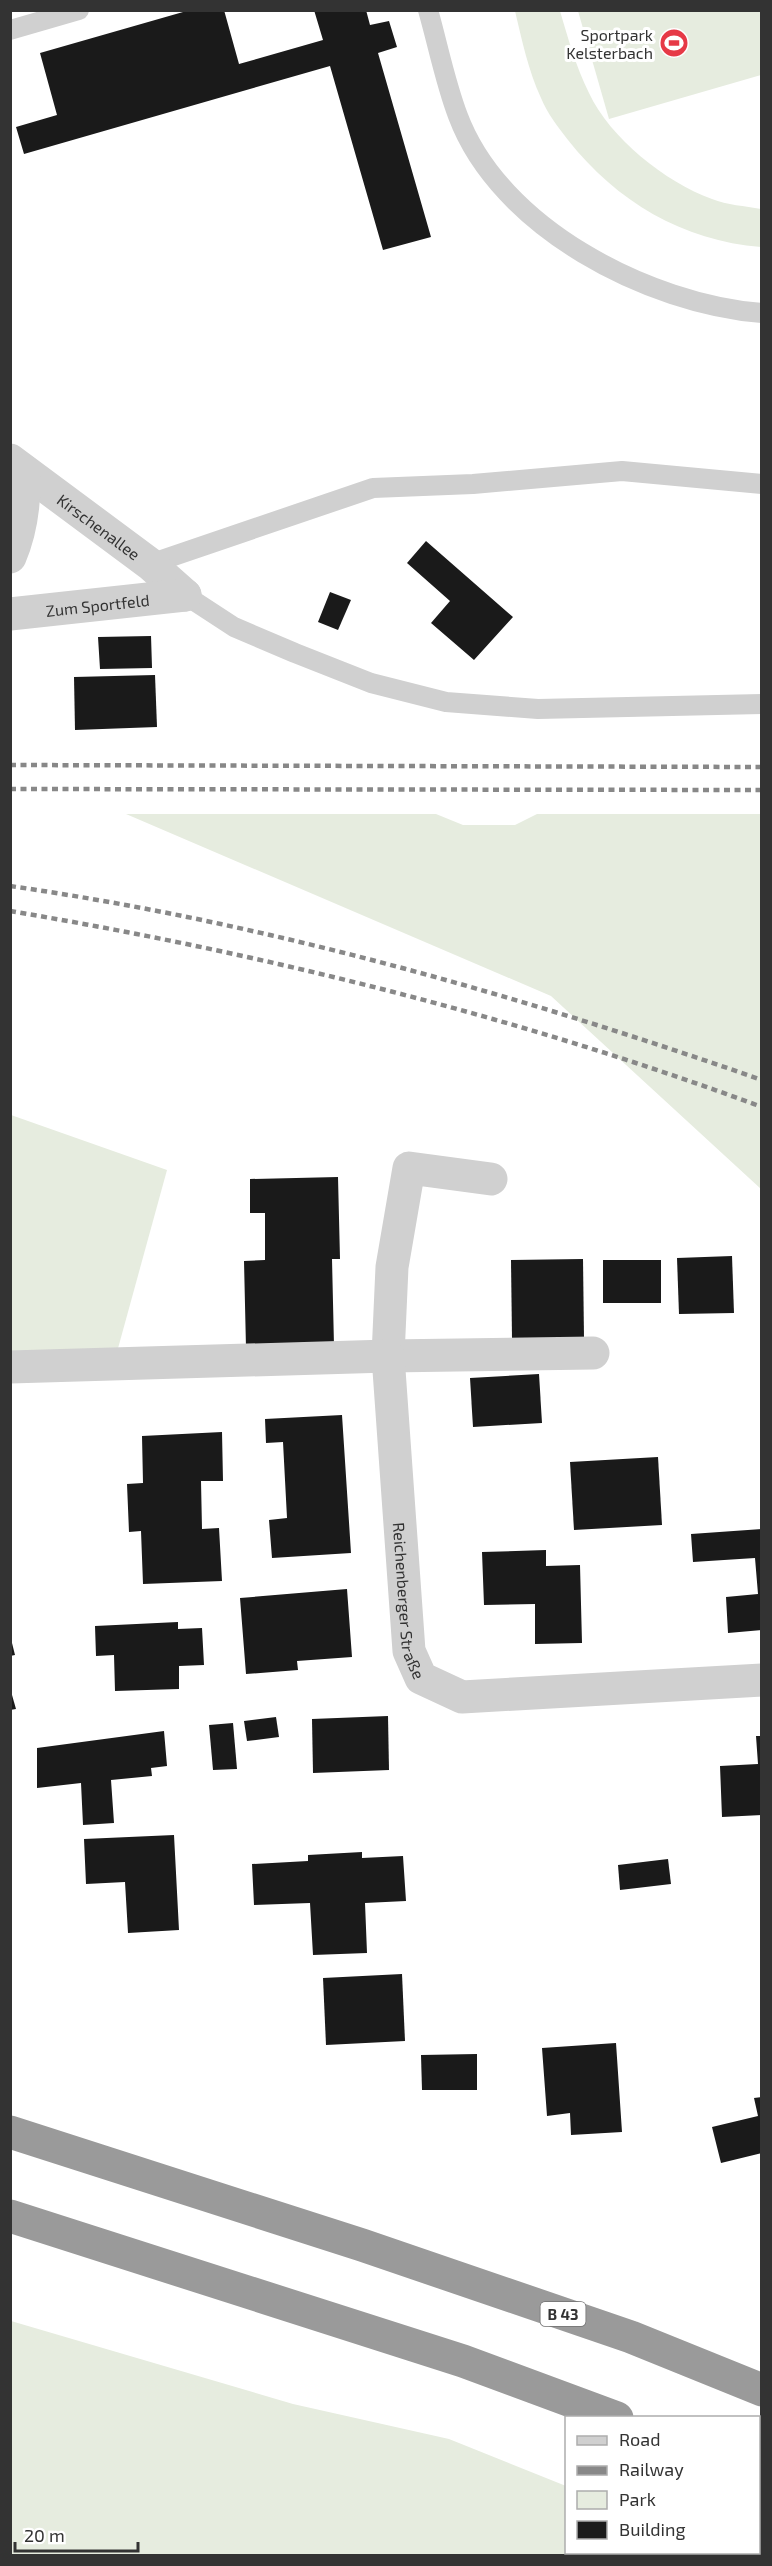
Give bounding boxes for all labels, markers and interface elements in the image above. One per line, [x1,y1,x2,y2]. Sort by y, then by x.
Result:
place label: Sportpark Kelsterbach [566,25,653,62]
sports icon: Sportpark Kelsterbach [658,27,690,59]
street label: Kirschenallee [54,489,144,563]
street label: Zum Sportfeld [45,589,150,620]
street label: Reichenberger Straße [390,1522,430,1682]
road number: B 43 [540,2302,586,2326]
legend [565,2416,760,2554]
text: Road [619,2428,660,2450]
text: Railway [619,2458,684,2480]
text: Park [619,2488,656,2510]
scale bar [15,2515,138,2553]
text: Building [619,2518,686,2540]
text: 20 m [24,2524,65,2546]

